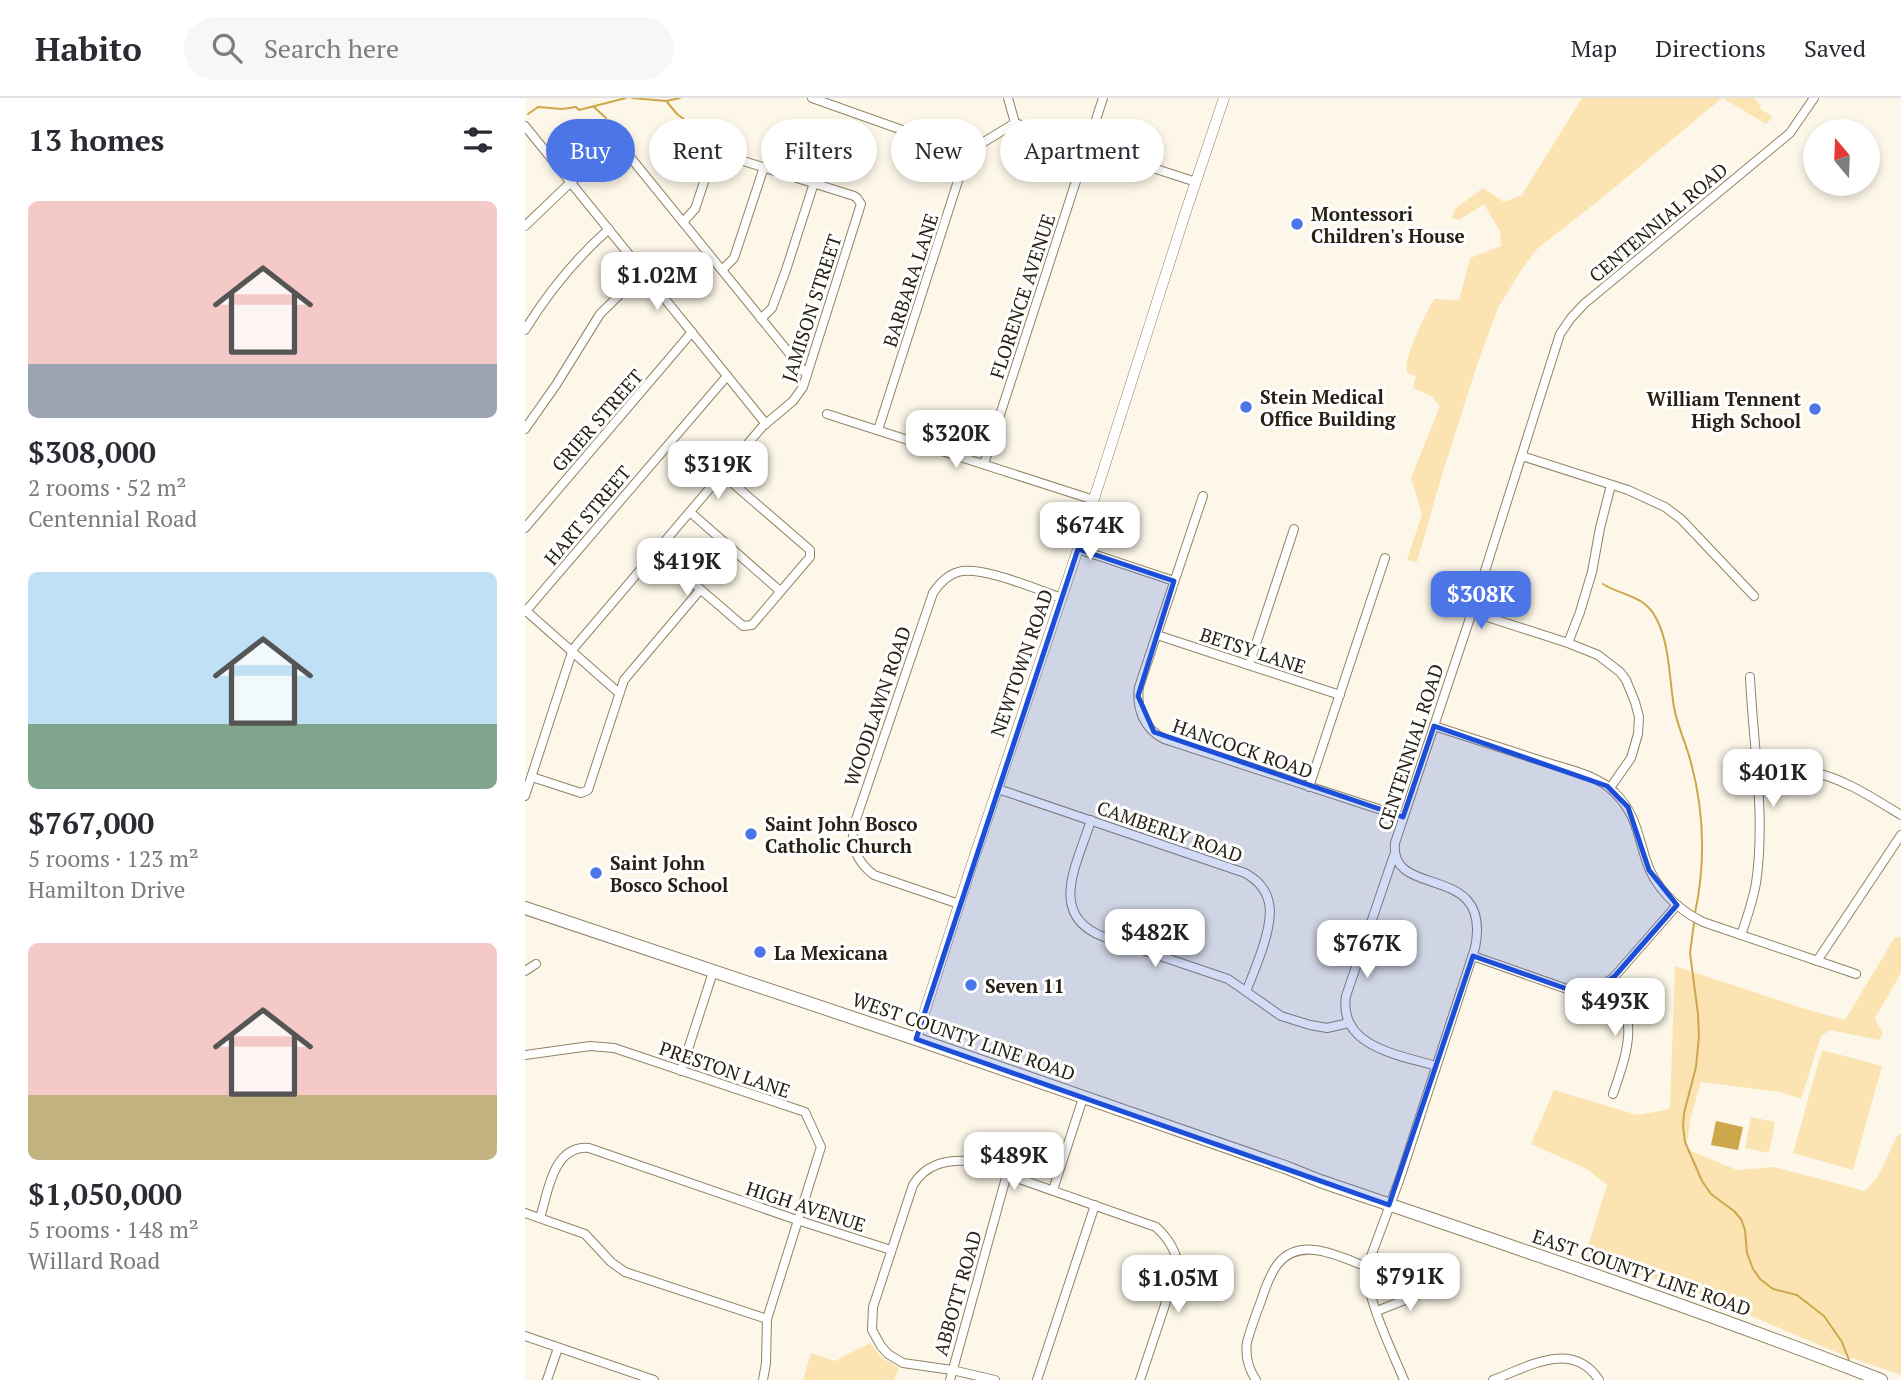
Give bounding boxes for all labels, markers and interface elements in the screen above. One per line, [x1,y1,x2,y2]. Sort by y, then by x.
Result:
search box [184,17,674,80]
text: Habito [35,27,142,70]
icon: search [208,29,246,67]
text: Search here [264,31,399,65]
text: Map [1571,32,1617,64]
text: Directions [1655,32,1766,64]
text: Saved [1804,32,1866,64]
chip: Buy [546,119,635,182]
chip: Rent [649,119,747,182]
chip: Filters [761,119,877,182]
chip: New [891,119,986,182]
chip: Apartment [1000,119,1164,182]
north arrow [1803,119,1879,196]
map controls [1803,119,1880,196]
text: 13 homes [28,120,164,160]
icon: filters [459,121,497,159]
street label: CENTENNIAL ROAD [1583,157,1733,287]
place label: Montessori Children's House [1311,201,1465,248]
street label: BARBARA LANE [877,210,943,350]
street label: FLORENCE AVENUE [984,210,1060,382]
marker: Montessori Children's House [1289,216,1305,232]
street label: JAMISON STREET [775,231,847,385]
icon: home [200,247,326,373]
pin: $1.02M [600,252,714,312]
text: $1.02M [617,259,697,290]
street label: GRIER STREET [546,363,648,476]
place label: Stein Medical Office Building [1260,384,1397,431]
place label: William Tennent High School [1647,386,1801,433]
marker: Stein Medical Office Building [1238,399,1254,415]
marker: William Tennent High School [1807,401,1823,417]
pin: $320K [907,410,1005,470]
text: $320K [922,417,990,448]
text: $308,000 [28,432,156,472]
pin: $319K [669,442,767,501]
text: $319K [684,448,752,479]
street label: HART STREET [538,460,636,570]
text: 2 rooms · 52 m² [28,472,187,503]
text: Centennial Road [28,503,197,534]
pin: $674K [1041,503,1139,562]
text: $674K [1056,509,1124,540]
pin: $419K [638,538,736,598]
text: $419K [653,545,721,576]
pin: $308K [1432,572,1530,631]
text: $308K [1447,578,1515,609]
street label: NEWTOWN ROAD [984,586,1058,740]
icon: home [200,618,326,744]
street label: BETSY LANE [1197,621,1309,679]
street label: WOODLAWN ROAD [838,623,916,789]
street label: CENTENNIAL ROAD [1371,661,1449,833]
street label: HANCOCK ROAD [1170,712,1316,784]
pin: $401K [1724,750,1822,809]
text: $401K [1739,756,1807,787]
street label: CAMBERLY ROAD [1094,794,1246,868]
text: $767,000 [28,803,154,843]
place label: Saint John Bosco Catholic Church [765,811,918,858]
marker: Saint John Bosco Catholic Church [743,826,759,842]
text: 5 rooms · 123 m² [28,843,199,874]
place label: Saint John Bosco School [610,850,728,897]
marker: Saint John Bosco School [588,865,604,881]
text: Hamilton Drive [28,874,185,905]
pin: $482K [1106,910,1204,969]
text: $482K [1121,916,1189,947]
pin: $767K [1318,920,1416,980]
text: $767K [1333,927,1401,958]
place label: La Mexicana [774,940,888,965]
marker: La Mexicana [752,944,768,960]
place label: Seven 11 [985,973,1064,998]
marker: Seven 11 [963,977,979,993]
pin: $493K [1566,978,1664,1038]
text: $493K [1581,985,1649,1016]
street label: WEST COUNTY LINE ROAD [849,986,1079,1086]
icon: home [200,989,326,1115]
street label: PRESTON LANE [656,1035,794,1103]
pin: $489K [965,1132,1063,1192]
text: $489K [980,1139,1048,1170]
text: $1,050,000 [28,1174,182,1214]
street label: HIGH AVENUE [743,1175,869,1237]
text: 5 rooms · 148 m² [28,1214,199,1245]
street label: EAST COUNTY LINE ROAD [1529,1223,1755,1321]
street label: ABBOTT ROAD [927,1228,987,1358]
text: Willard Road [28,1245,160,1276]
pin: $791K [1361,1254,1459,1313]
pin: $1.05M [1121,1256,1235,1315]
text: $791K [1376,1260,1444,1291]
text: $1.05M [1138,1262,1218,1293]

